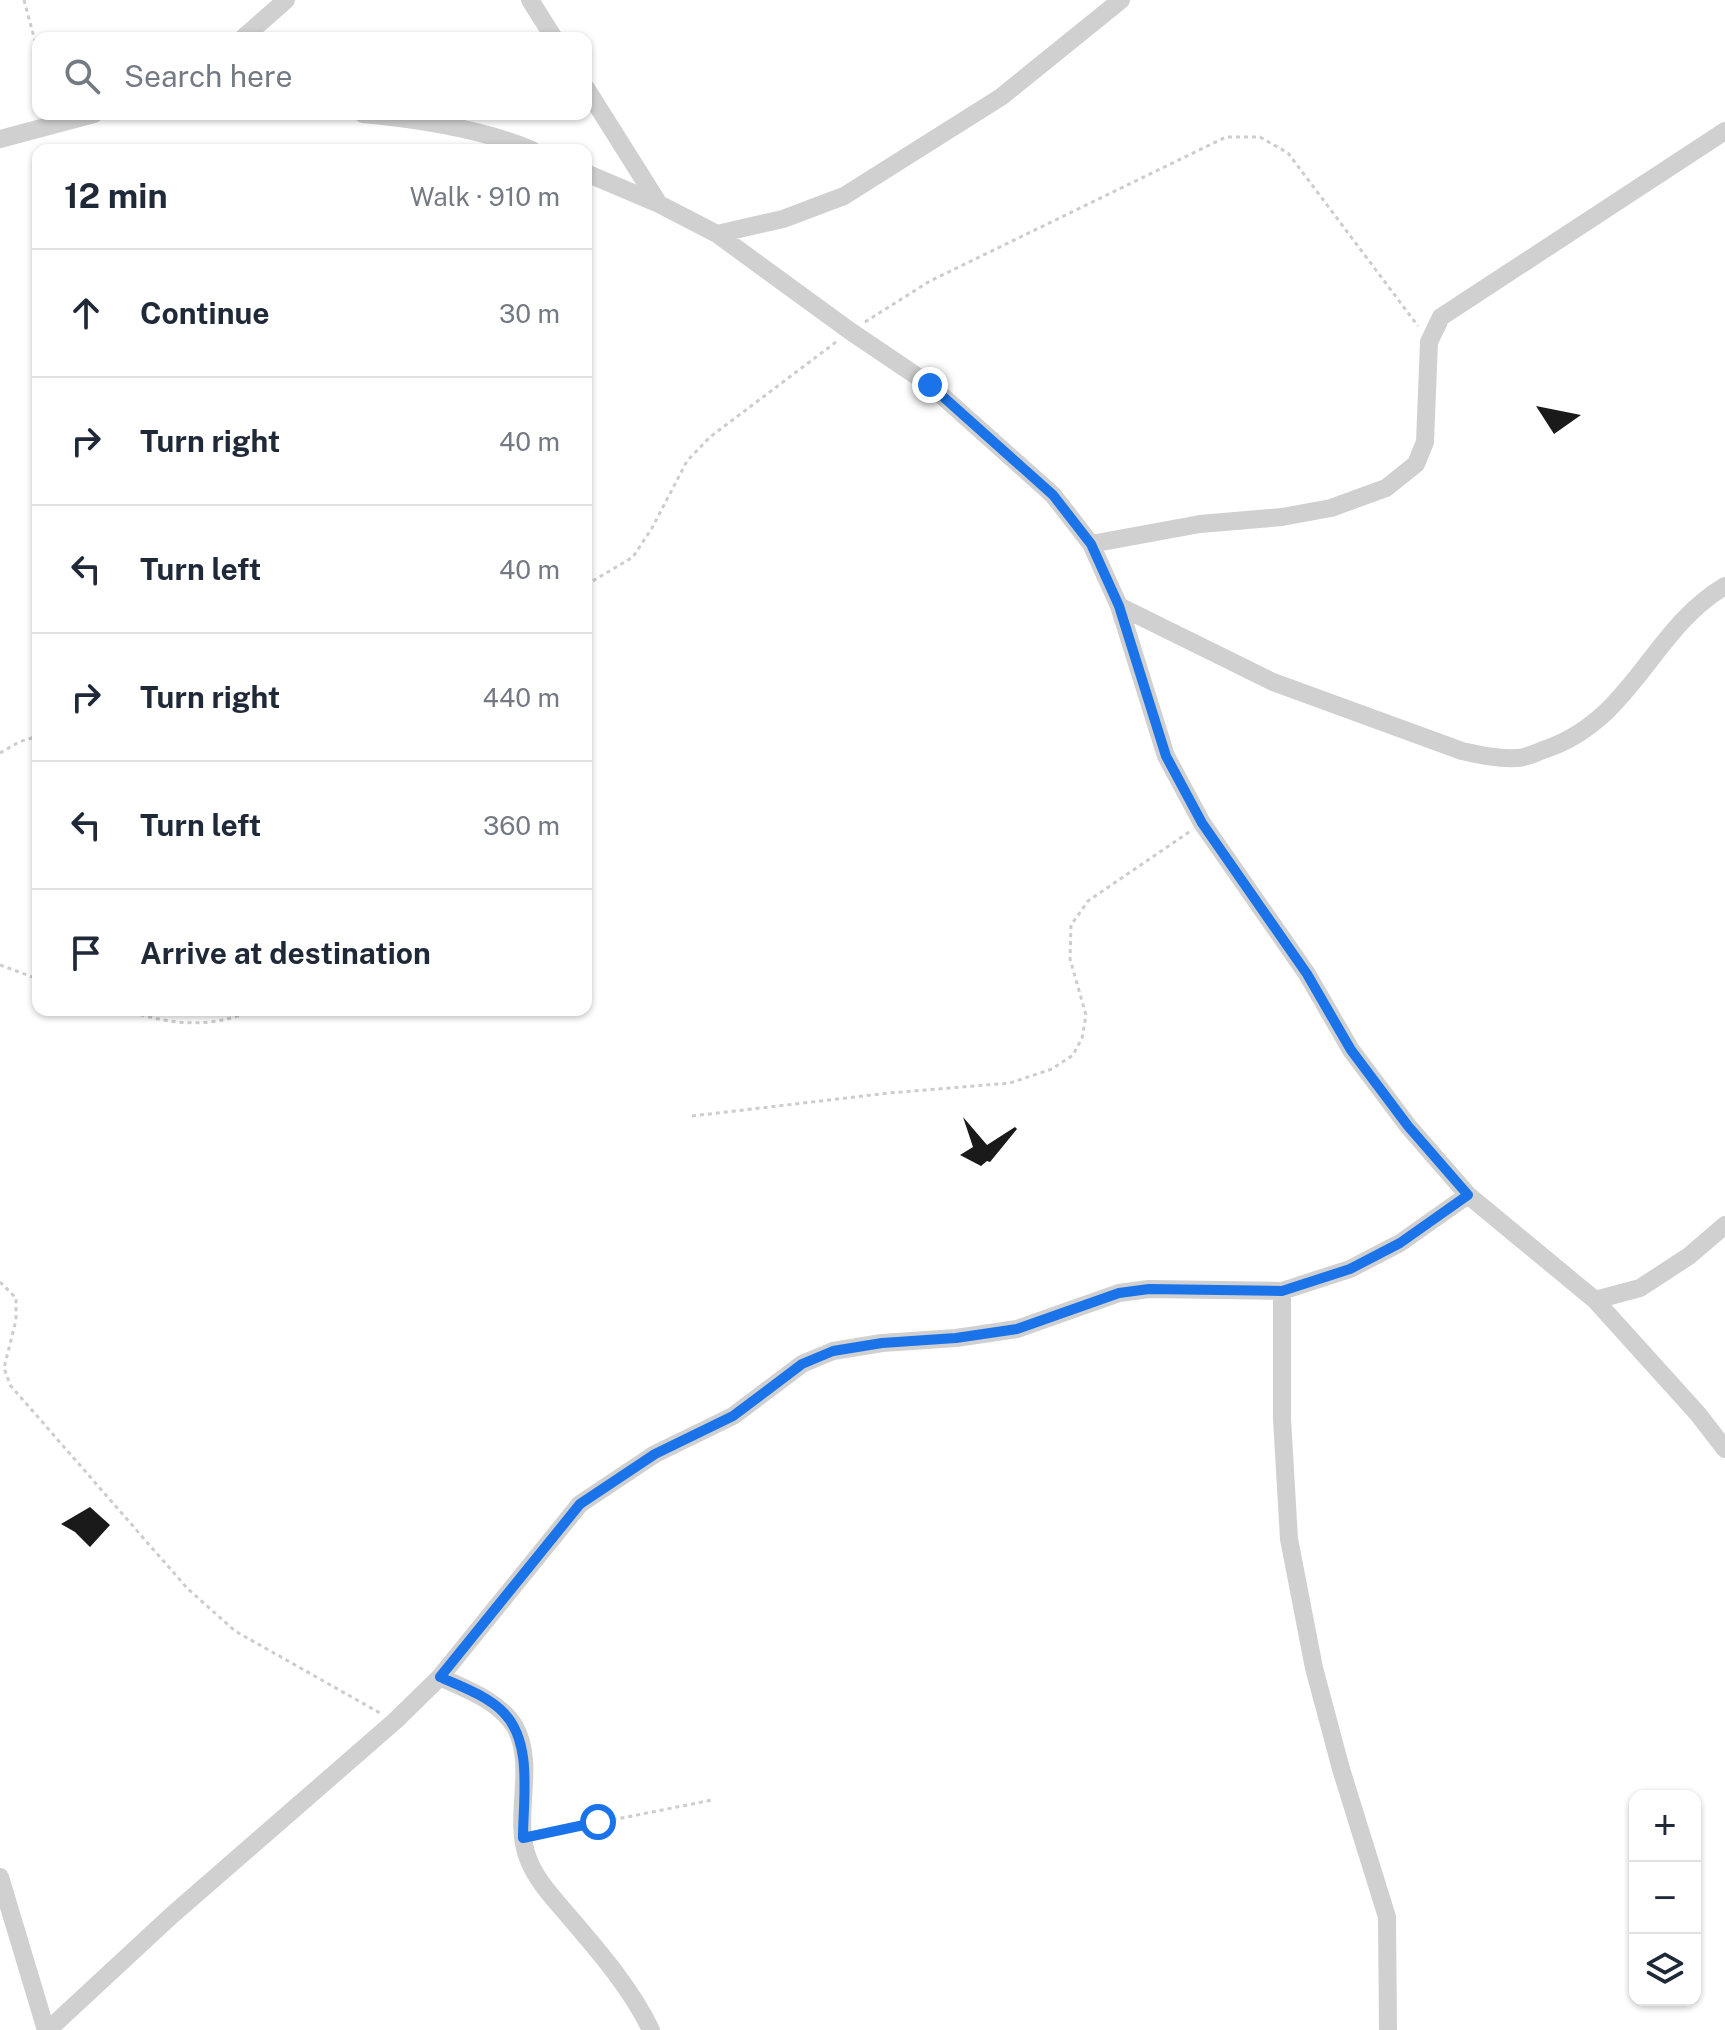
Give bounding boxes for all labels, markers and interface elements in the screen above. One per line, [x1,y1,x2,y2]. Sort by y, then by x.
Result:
search box [32,32,592,120]
icon: search [60,54,104,98]
text: Search here [124,58,292,94]
text: 12 min [64,176,168,216]
text: Walk · 910 m [410,181,560,212]
icon: ahead [64,291,108,335]
text: Continue [140,295,270,331]
text: 30 m [499,298,560,329]
route end [912,367,948,403]
icon: right [64,419,108,463]
text: Turn right [140,423,280,459]
text: 40 m [499,426,560,457]
icon: left [64,547,108,591]
text: Turn left [140,551,261,587]
text: 40 m [499,554,560,585]
icon: right [64,675,108,719]
text: Turn right [140,679,280,715]
text: 440 m [483,682,560,713]
icon: left [64,803,108,847]
text: Turn left [140,807,261,843]
text: 360 m [483,810,560,841]
icon: arrive [64,931,108,975]
text: Arrive at destination [140,935,431,971]
map controls [1629,1790,1701,2006]
button: + [1629,1790,1701,1862]
route start [580,1804,616,1840]
button: − [1629,1862,1701,1934]
button: layers [1629,1934,1701,2006]

